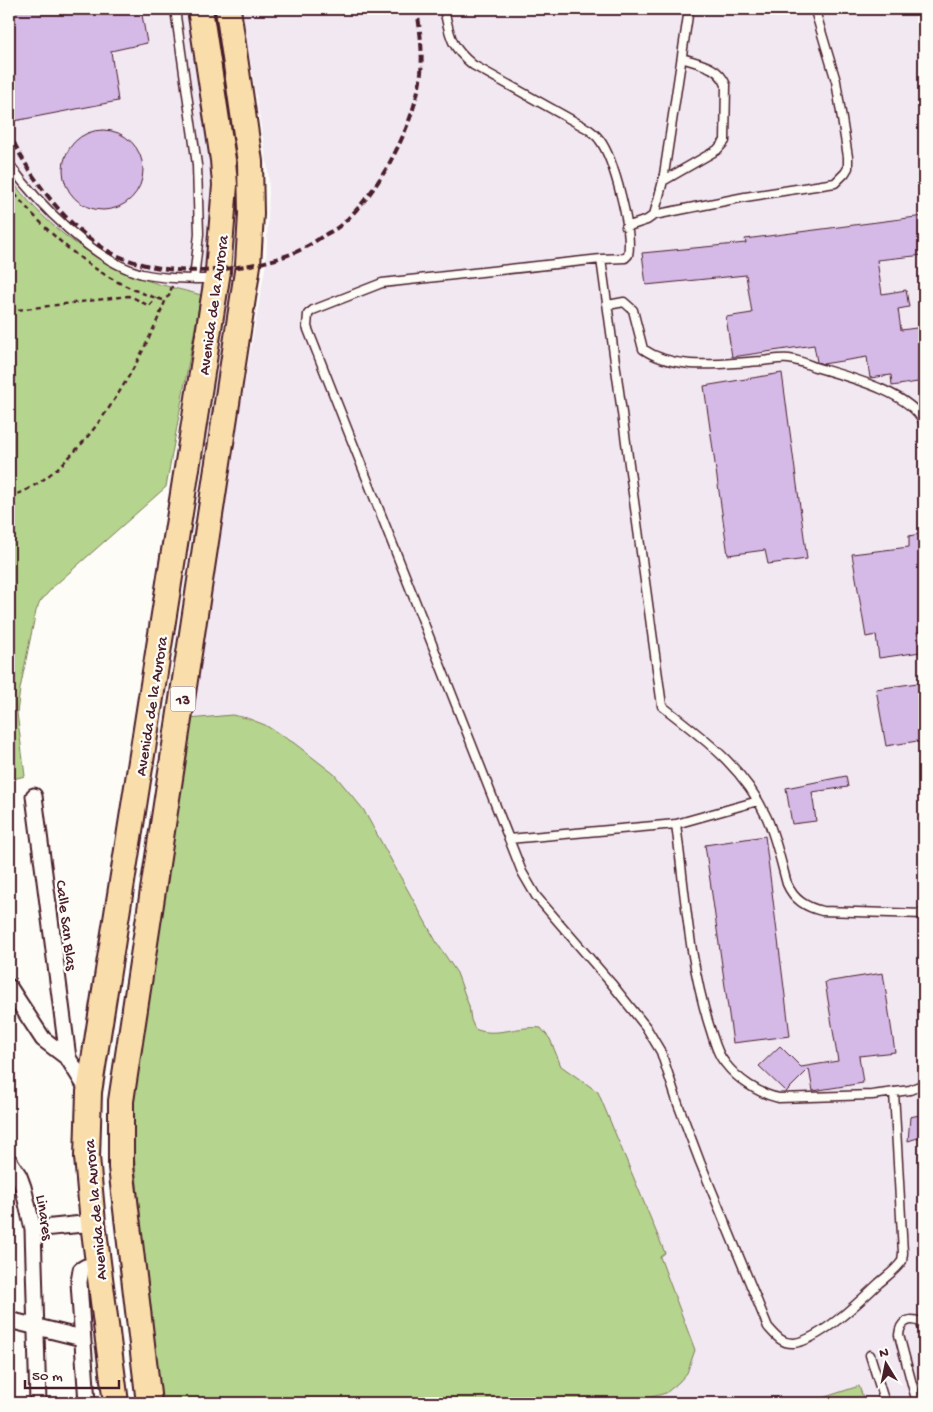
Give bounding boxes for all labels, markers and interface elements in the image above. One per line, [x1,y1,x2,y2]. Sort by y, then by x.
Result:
street label: Avenida de la Aurora [196,233,235,377]
street label: Avenida de la Aurora [133,634,174,778]
road number: 13 [170,686,196,712]
street label: Calle San Blas [50,879,80,973]
street label: Avenida de la Aurora [82,1138,113,1281]
street label: Linares [30,1194,56,1243]
north arrow [860,1340,910,1390]
text: N [878,1344,890,1363]
scale bar [25,1357,119,1389]
text: 50 m [32,1368,63,1386]

